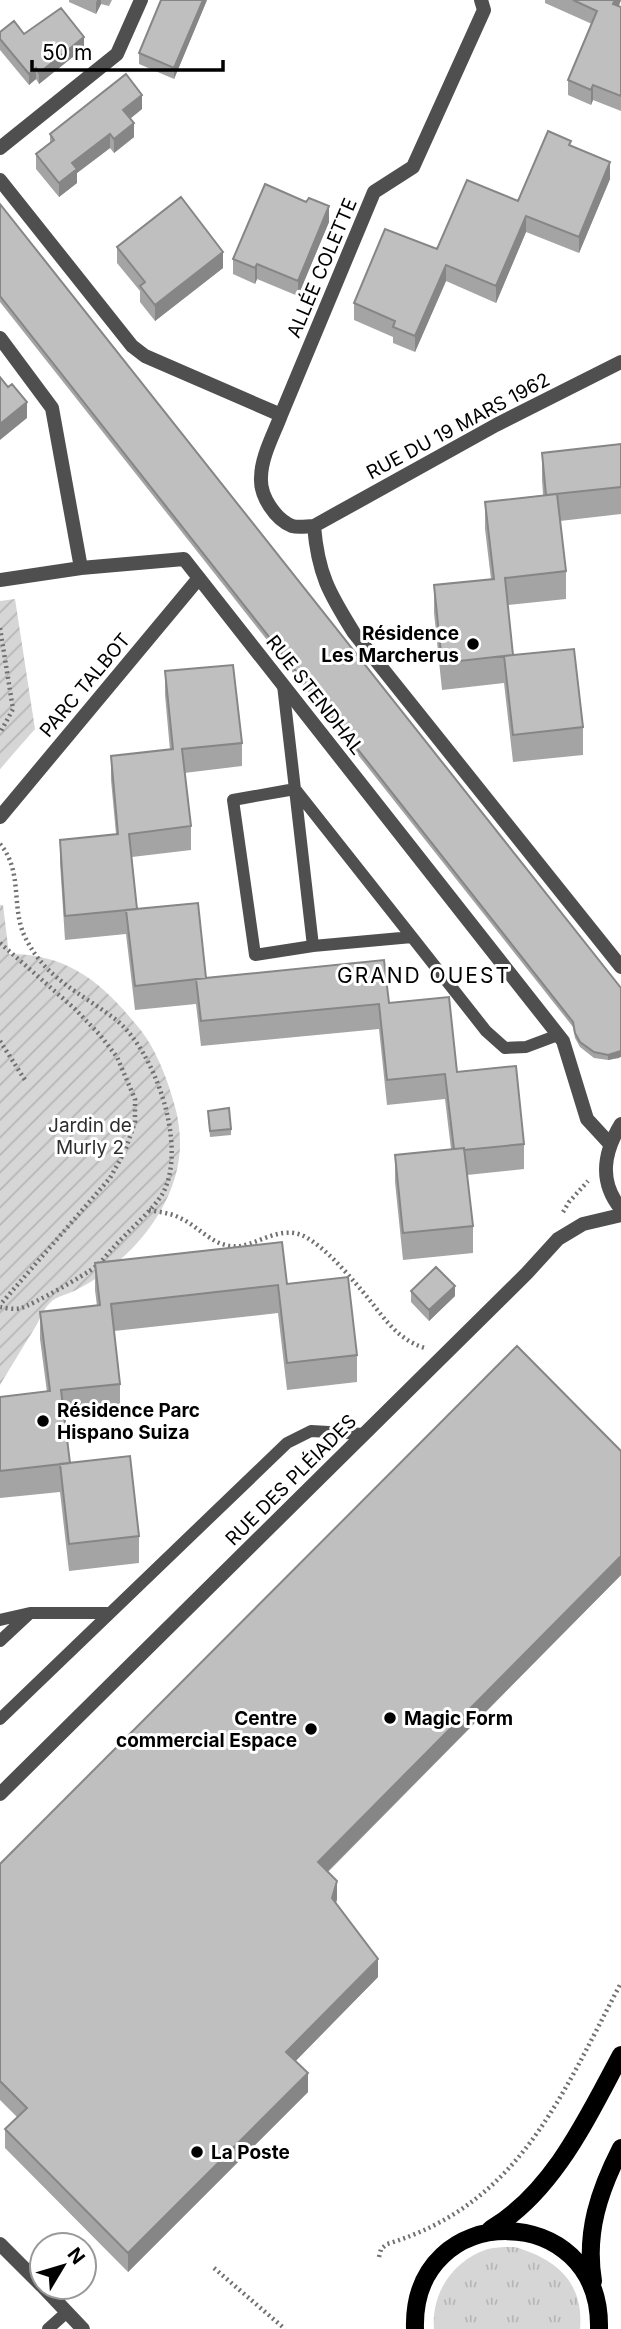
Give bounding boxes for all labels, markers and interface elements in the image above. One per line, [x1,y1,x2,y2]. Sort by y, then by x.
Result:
scale bar [32,28,222,72]
text: 50 m [42,40,92,65]
street label: ALLÉE COLETTE [281,194,362,341]
street label: RUE DU 19 MARS 1962 [362,368,554,484]
place label: Résidence Les Marcherus [321,622,459,667]
street label: PARC TALBOT [35,628,135,742]
street label: RUE STENDHAL [261,631,369,759]
marker: Résidence Les Marcherus [465,636,481,652]
district label: GRAND OUEST [337,963,511,988]
park label: Jardin de Murly 2 [48,1114,132,1159]
place label: Résidence Parc Hispano Suiza [57,1399,200,1444]
street label: RUE DES PLÉIADES [220,1409,361,1550]
marker: Résidence Parc Hispano Suiza [35,1413,51,1429]
place label: Centre commercial Espace [116,1707,297,1752]
place label: Magic Form [404,1707,513,1730]
marker: Magic Form [382,1710,398,1726]
marker: Centre commercial Espace [303,1721,319,1737]
place label: La Poste [211,2141,290,2164]
marker: La Poste [189,2144,205,2160]
north arrow [28,2231,98,2301]
text: N [62,2243,90,2269]

